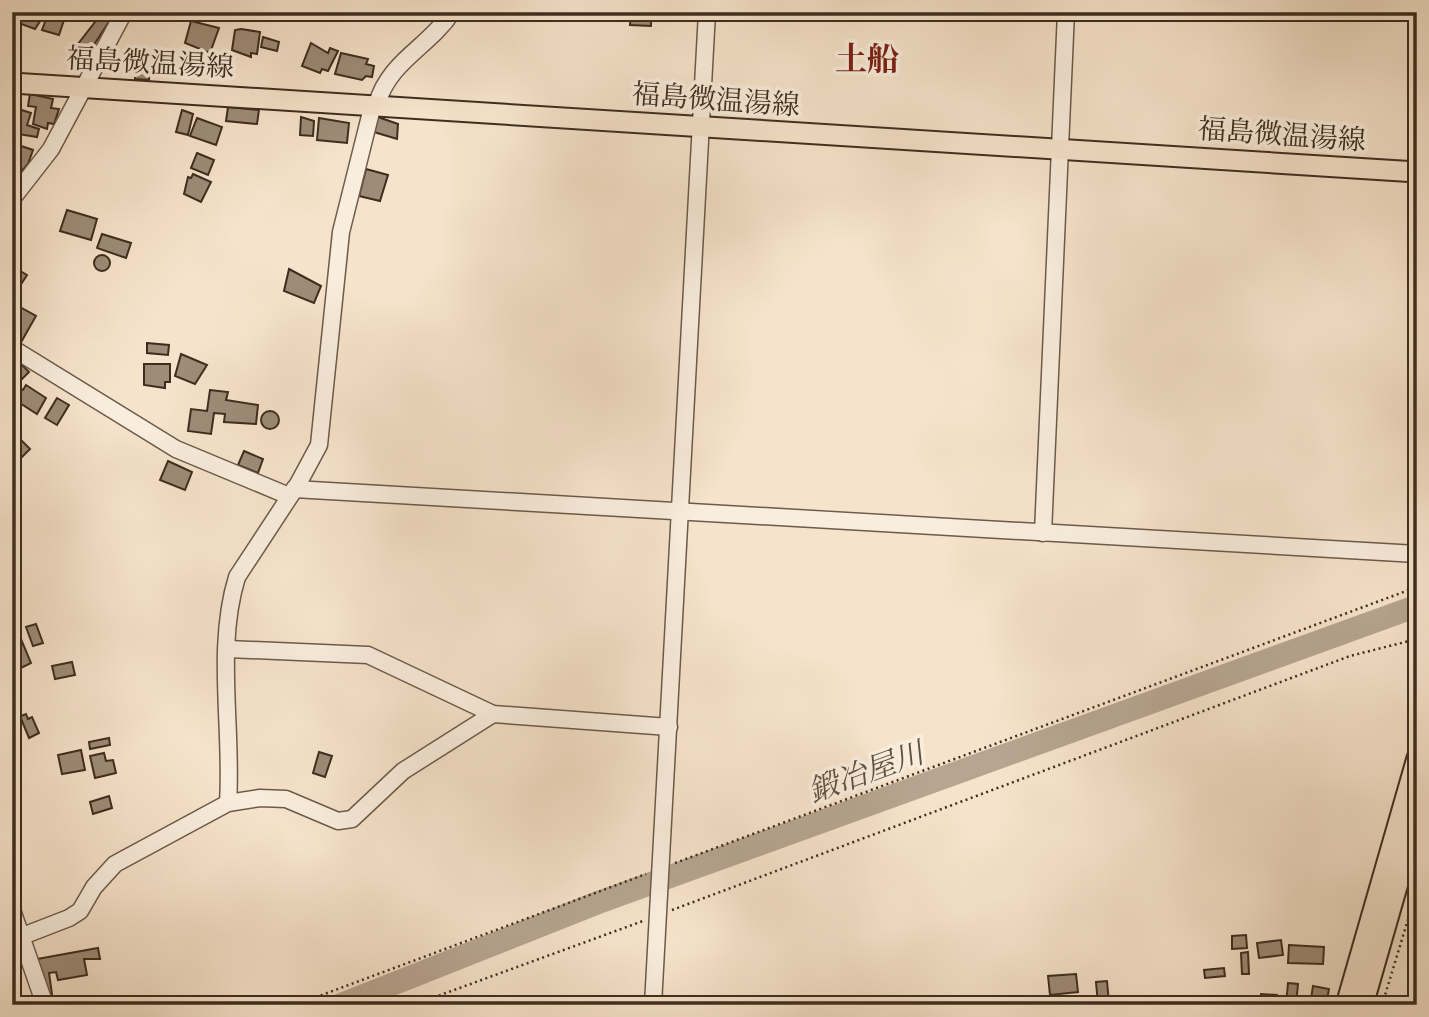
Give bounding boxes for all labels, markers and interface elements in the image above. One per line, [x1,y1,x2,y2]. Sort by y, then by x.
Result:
district label: 土船 [835,37,899,81]
street label: 福島微温湯線 [65,40,235,86]
street label: 福島微温湯線 [631,75,801,125]
street label: 福島微温湯線 [1197,110,1367,160]
water label: 鍛冶屋川 [803,732,932,811]

